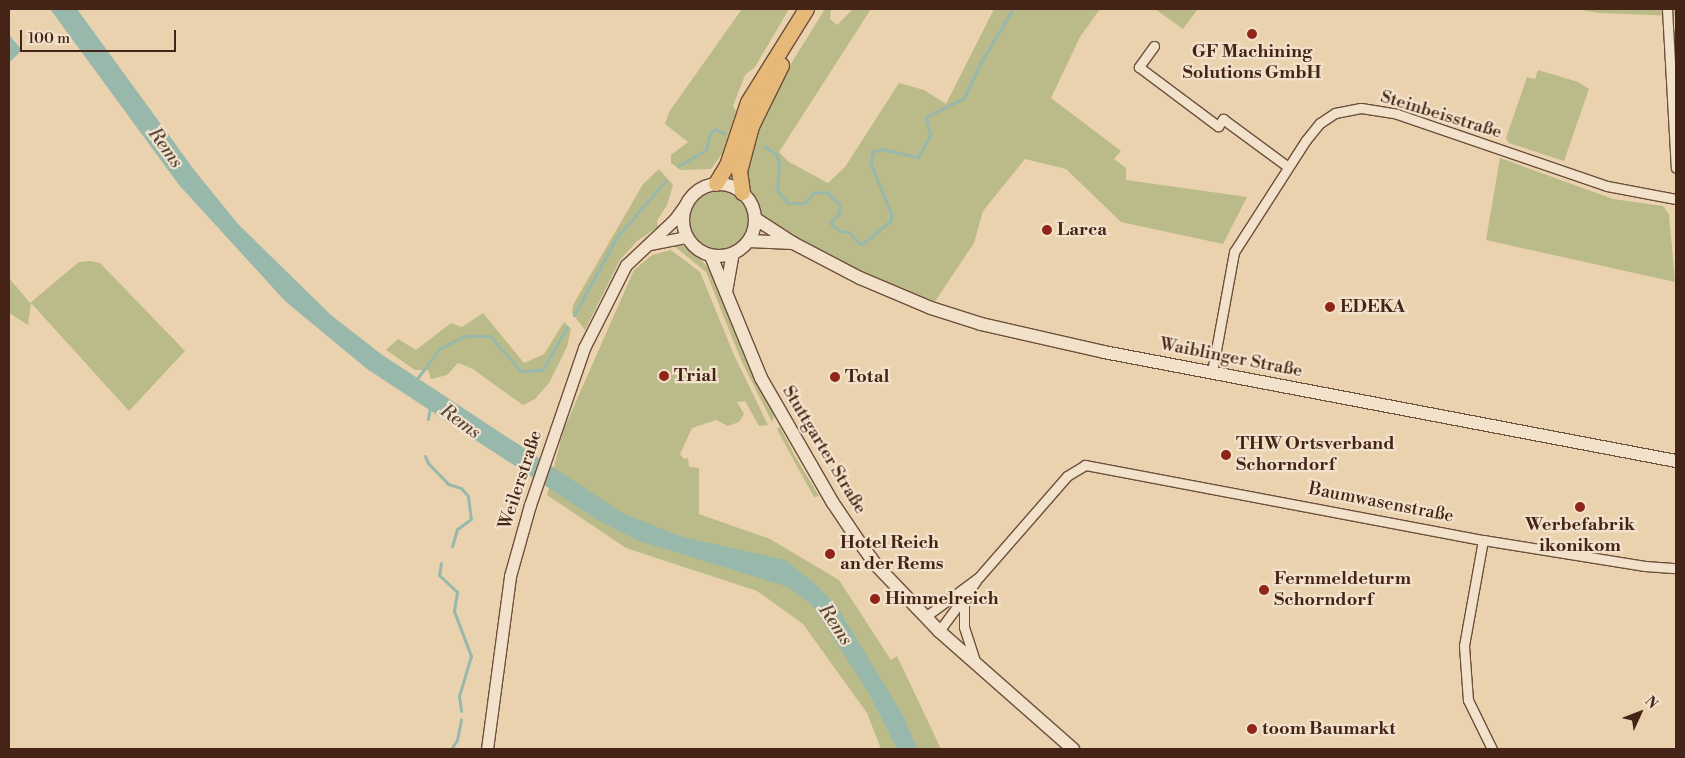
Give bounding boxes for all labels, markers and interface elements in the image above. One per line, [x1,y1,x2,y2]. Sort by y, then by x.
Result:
scale bar [22,20,179,52]
marker: GF Machining Solutions GmbH [1246,28,1258,40]
text: 100 m [28,29,70,48]
place label: GF Machining Solutions GmbH [1183,42,1321,84]
street label: Steinbeisstraße [1378,86,1504,144]
water label: Rems [143,123,187,173]
place label: Larca [1057,219,1107,241]
marker: Larca [1041,224,1053,236]
place label: EDEKA [1340,296,1405,318]
marker: EDEKA [1324,301,1336,313]
street label: Waiblinger Straße [1158,334,1304,382]
place label: Trial [674,365,717,387]
place label: Total [845,366,889,388]
marker: Trial [658,370,670,382]
marker: Total [829,371,841,383]
street label: Stuttgarter Straße [777,382,871,518]
water label: Rems [435,400,485,444]
street label: Weilerstraße [495,428,547,532]
place label: THW Ortsverband Schorndorf [1236,434,1395,476]
marker: THW Ortsverband Schorndorf [1220,449,1232,461]
street label: Baumwasenstraße [1307,478,1455,528]
marker: Werbefabrik ikonikom [1574,501,1586,513]
place label: Werbefabrik ikonikom [1525,515,1635,558]
place label: Hotel Reich an der Rems [840,533,943,576]
marker: Hotel Reich an der Rems [824,548,836,560]
place label: Fernmeldeturm Schorndorf [1274,569,1411,612]
marker: Fernmeldeturm Schorndorf [1258,584,1270,596]
place label: Himmelreich [885,588,999,610]
marker: Himmelreich [869,593,881,605]
water label: Rems [813,600,857,650]
north arrow [1615,688,1665,738]
text: N [1641,693,1661,713]
place label: toom Baumarkt [1262,718,1396,740]
marker: toom Baumarkt [1246,723,1258,735]

